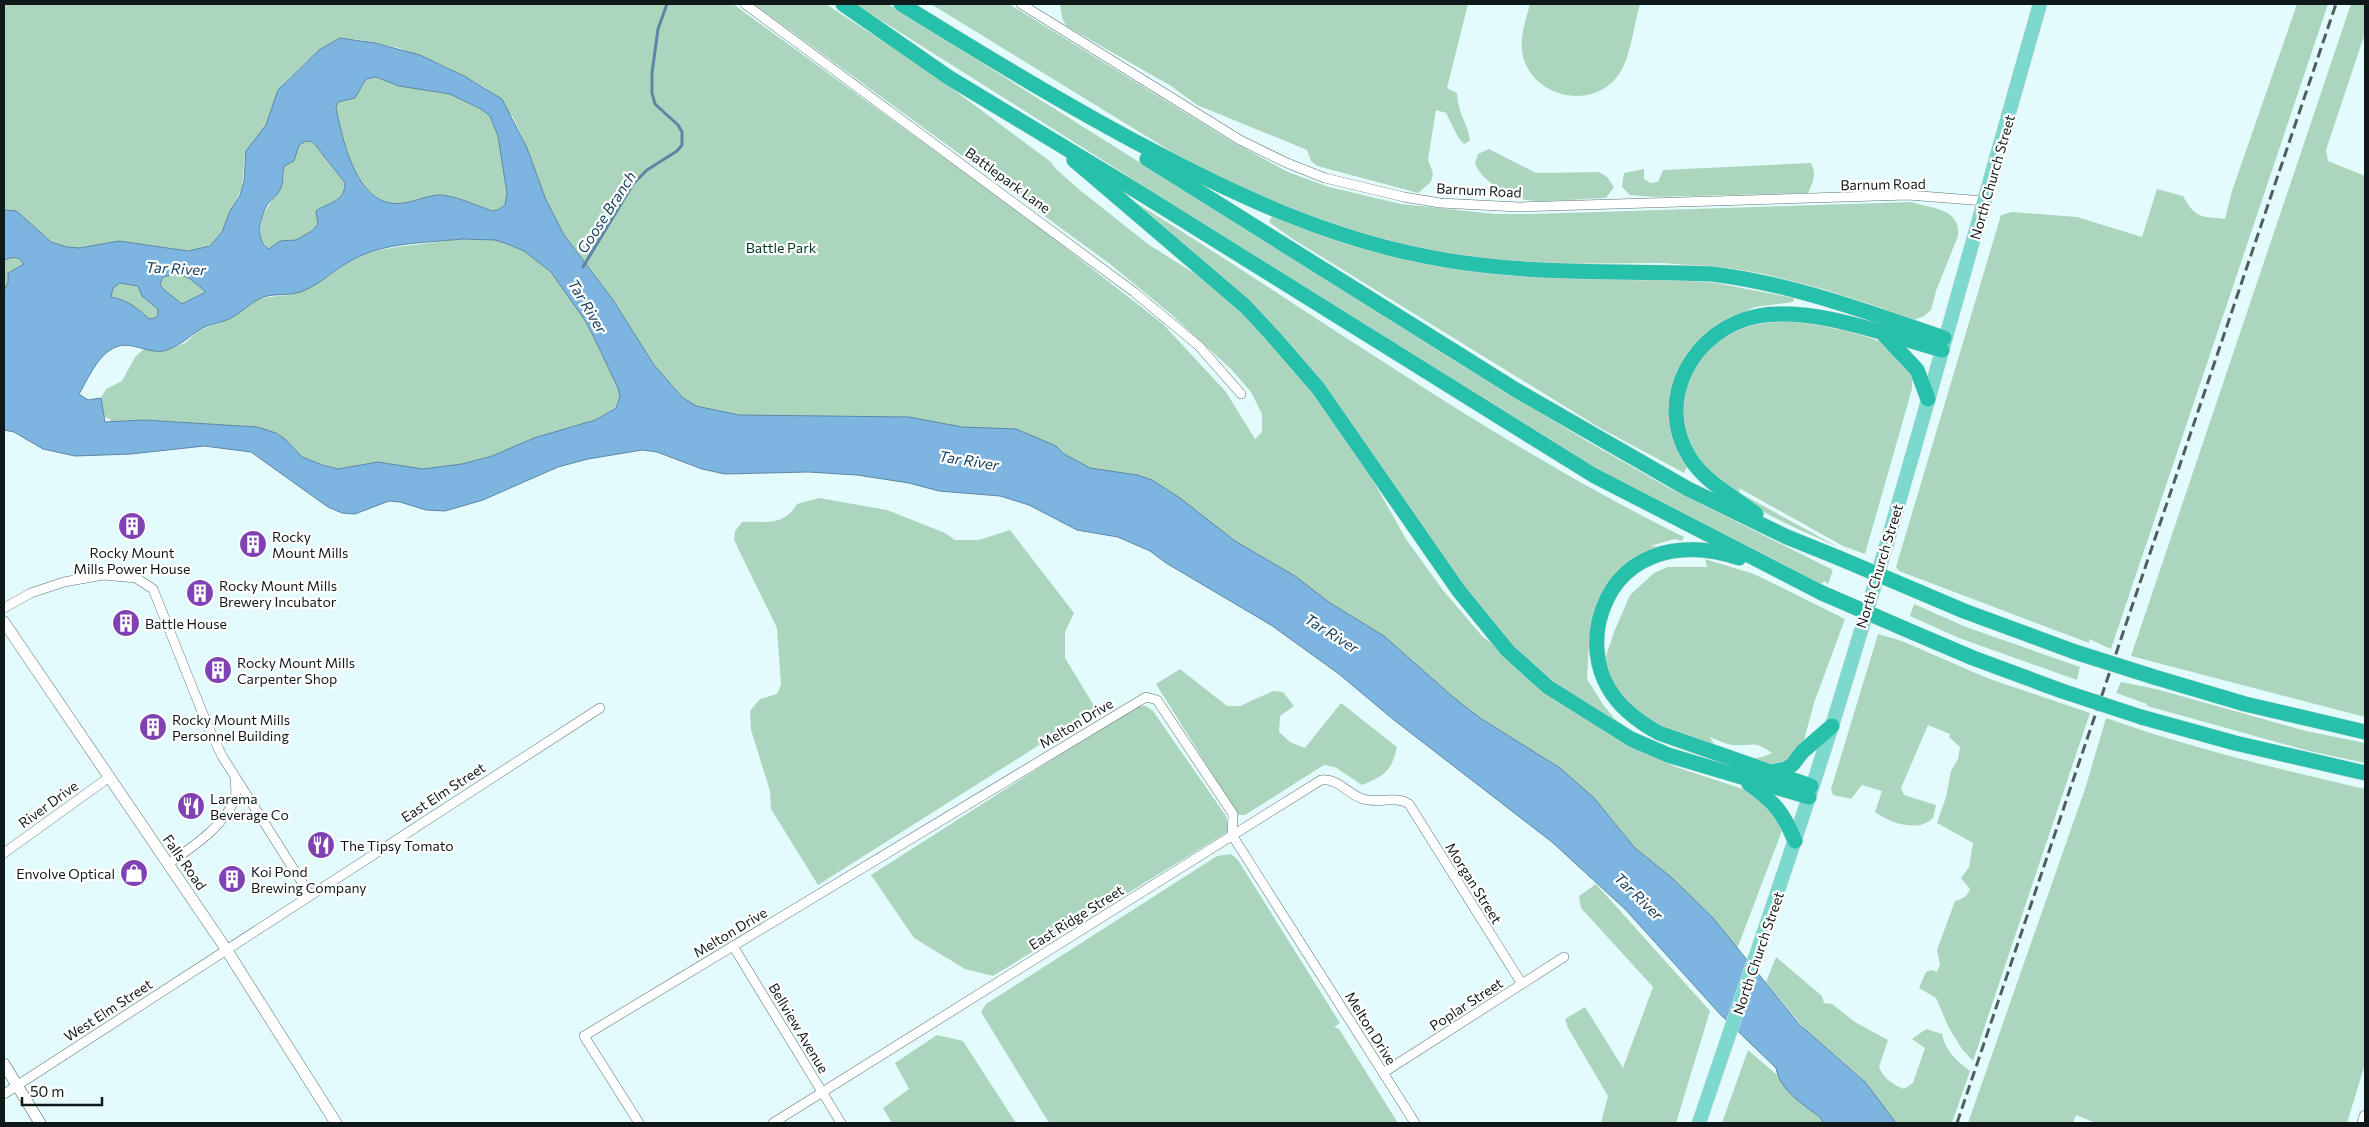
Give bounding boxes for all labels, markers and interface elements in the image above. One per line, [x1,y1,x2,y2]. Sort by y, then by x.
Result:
street label: North Church Street [1966,112,2018,241]
street label: Battlepark Lane [962,143,1054,217]
water label: Goose Branch [573,168,639,256]
street label: Barnum Road [1840,175,1926,193]
street label: Barnum Road [1436,179,1522,201]
park label: Battle Park [746,239,817,256]
water label: Tar River [145,257,208,279]
water label: Tar River [565,275,612,337]
water label: Tar River [938,446,1001,474]
street label: North Church Street [1852,502,1906,630]
building icon: Rocky Mount Mills Power House [117,511,147,541]
place label: Rocky Mount Mills [272,528,348,561]
building icon: Rocky Mount Mills [238,529,268,559]
place label: Rocky Mount Mills Power House [74,544,190,577]
place label: Rocky Mount Mills Brewery Incubator [219,577,337,610]
building icon: Rocky Mount Mills Brewery Incubator [185,578,215,608]
building icon: Battle House [111,608,141,638]
water label: Tar River [1302,609,1363,657]
place label: Battle House [145,615,227,632]
place label: Rocky Mount Mills Carpenter Shop [237,654,355,687]
building icon: Rocky Mount Mills Carpenter Shop [203,655,233,685]
street label: Melton Drive [1036,694,1116,752]
place label: Rocky Mount Mills Personnel Building [172,711,290,744]
building icon: Rocky Mount Mills Personnel Building [138,712,168,742]
street label: East Elm Street [398,758,488,825]
street label: River Drive [15,777,81,831]
place label: Larema Beverage Co [210,790,289,823]
restaurant icon: Larema Beverage Co [176,791,206,821]
restaurant icon: The Tipsy Tomato [306,830,336,860]
street label: Falls Road [160,831,210,893]
place label: The Tipsy Tomato [340,837,454,854]
street label: Morgan Street [1442,839,1506,927]
shop icon: Envolve Optical [119,858,149,888]
place label: Koi Pond Brewing Company [251,863,367,896]
building icon: Koi Pond Brewing Company [217,864,247,894]
place label: Envolve Optical [16,865,115,882]
water label: Tar River [1611,869,1668,924]
street label: East Ridge Street [1025,881,1127,953]
street label: North Church Street [1729,889,1787,1017]
street label: Melton Drive [690,903,770,961]
street label: Poplar Street [1426,974,1506,1034]
street label: West Elm Street [61,975,156,1045]
street label: Bellview Avenue [765,980,833,1076]
street label: Melton Drive [1342,988,1400,1068]
scale bar [22,1074,102,1106]
text: 50 m [30,1082,64,1100]

